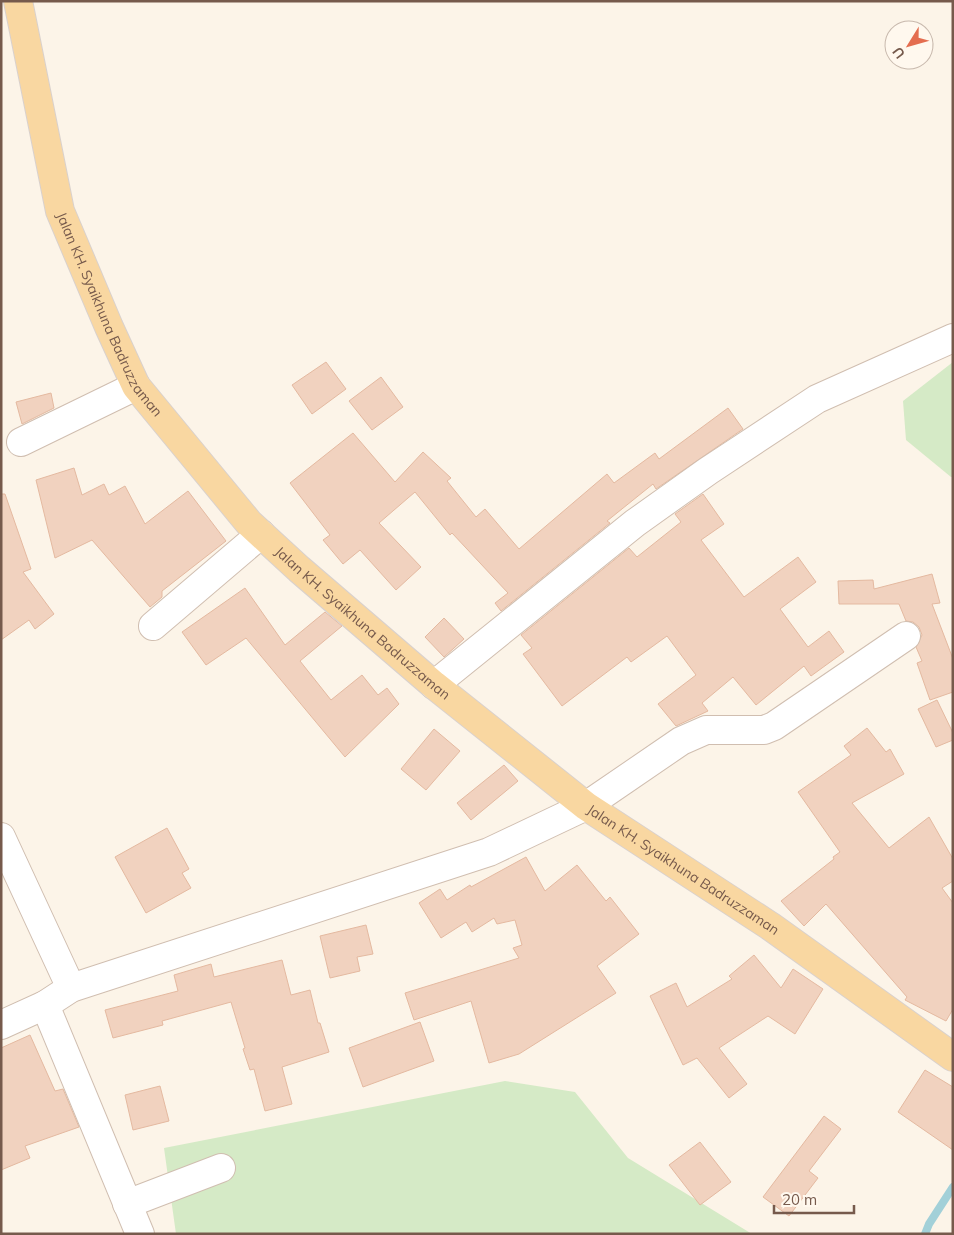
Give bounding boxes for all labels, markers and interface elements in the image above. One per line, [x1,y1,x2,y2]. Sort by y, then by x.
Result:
north arrow [884,20,934,70]
text: U [888,43,909,62]
street label: Jalan KH. Syaikhuna Badruzzaman [52,209,166,420]
street label: Jalan KH. Syaikhuna Badruzzaman [271,542,454,704]
street label: Jalan KH. Syaikhuna Badruzzaman [584,800,783,939]
scale bar [774,1182,854,1214]
text: 20 m [782,1190,817,1209]

